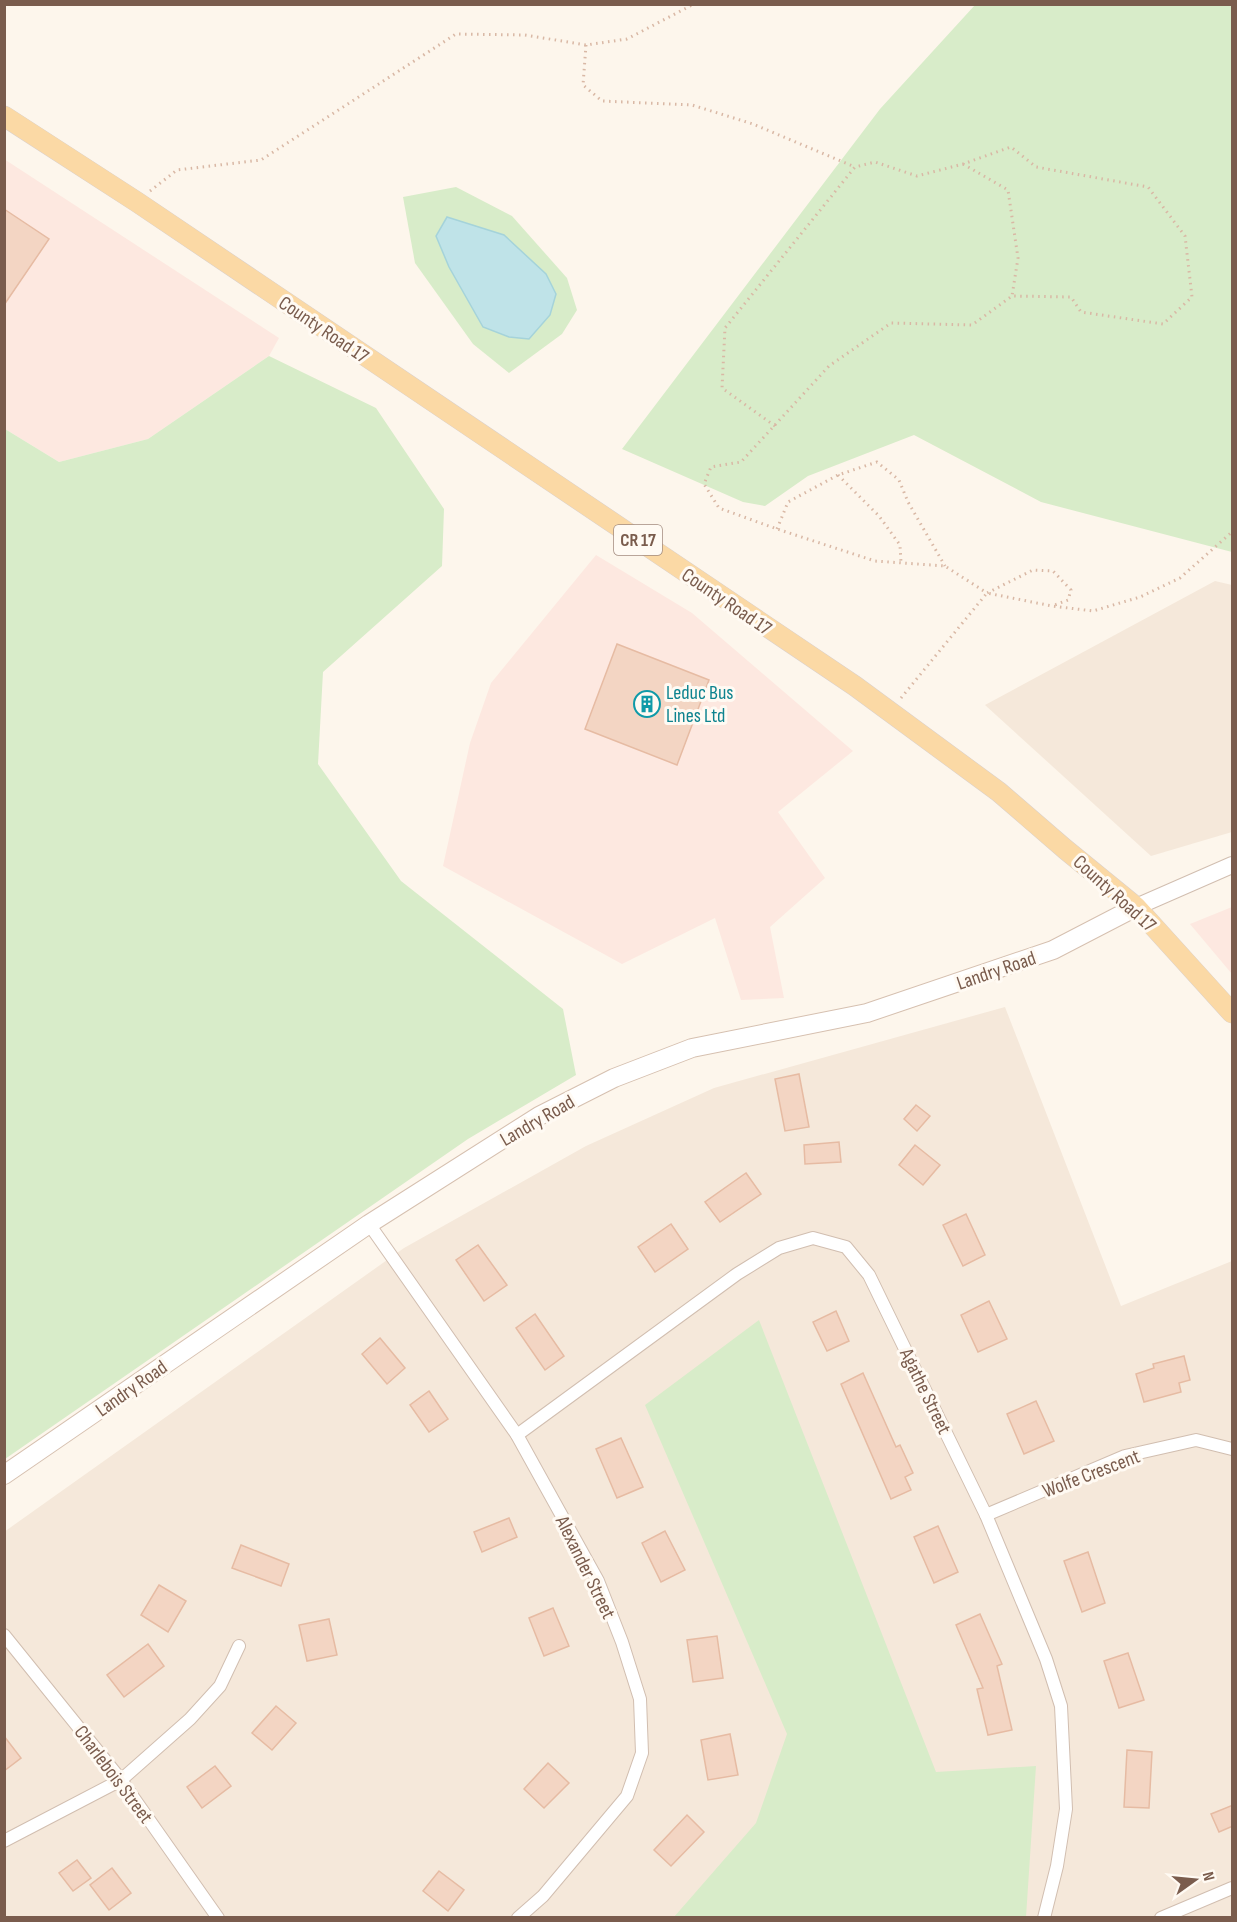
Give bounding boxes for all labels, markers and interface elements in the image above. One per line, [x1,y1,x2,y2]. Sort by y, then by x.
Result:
street label: County Road 17 [274,291,373,369]
road number: CR 17 [614,525,662,555]
street label: County Road 17 [677,563,776,641]
place label: Leduc Bus Lines Ltd [666,681,734,728]
building icon: Leduc Bus Lines Ltd [632,689,662,719]
street label: County Road 17 [1068,850,1161,937]
street label: Landry Road [954,946,1039,996]
street label: Landry Road [496,1090,579,1152]
street label: Agathe Street [894,1344,956,1438]
street label: Landry Road [91,1355,172,1422]
street label: Wolfe Crescent [1039,1444,1143,1503]
street label: Alexander Street [549,1511,620,1623]
street label: Charlebois Street [69,1721,158,1828]
north arrow [1165,1850,1225,1910]
text: N [1198,1870,1218,1883]

